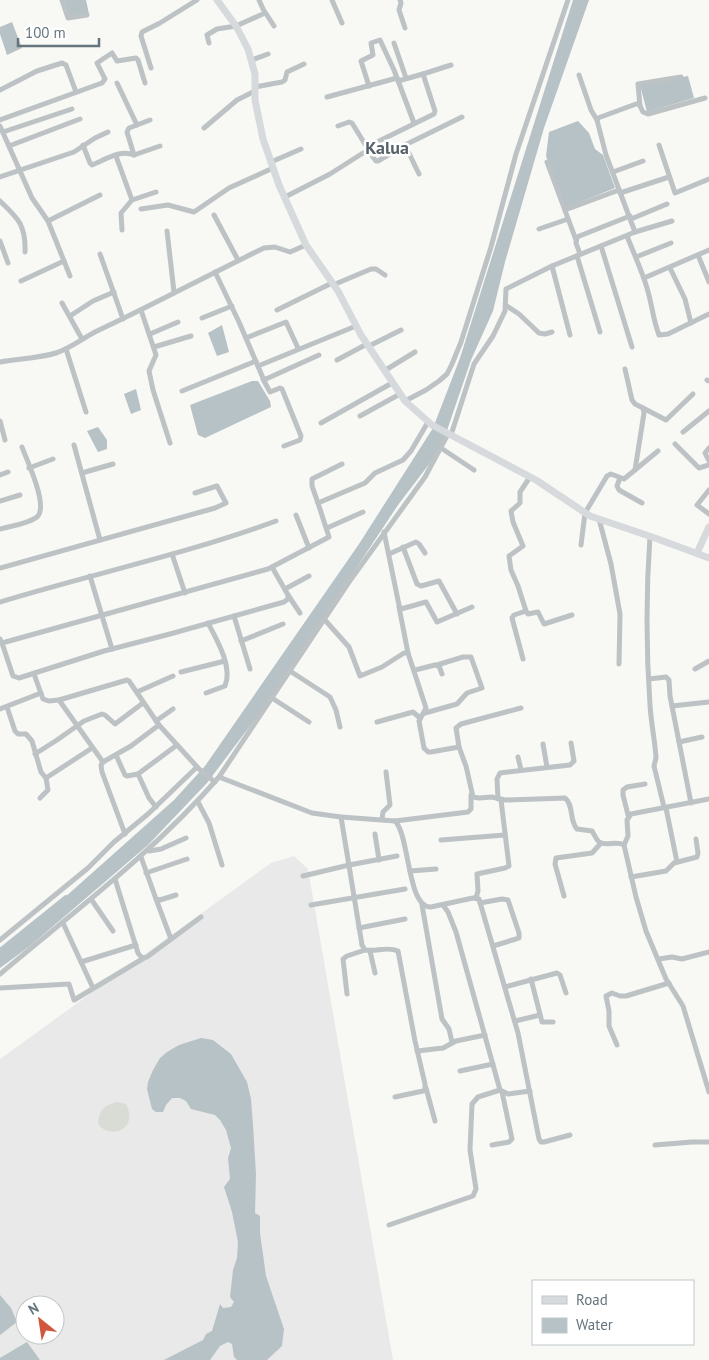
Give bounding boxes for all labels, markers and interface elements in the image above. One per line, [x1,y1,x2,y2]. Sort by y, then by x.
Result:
scale bar [18,15,99,47]
text: 100 m [25,23,66,42]
district label: Kalua [365,136,409,159]
legend [532,1280,694,1345]
text: Road [576,1290,608,1309]
north arrow [15,1295,65,1345]
text: N [25,1299,42,1319]
text: Water [576,1315,613,1334]

